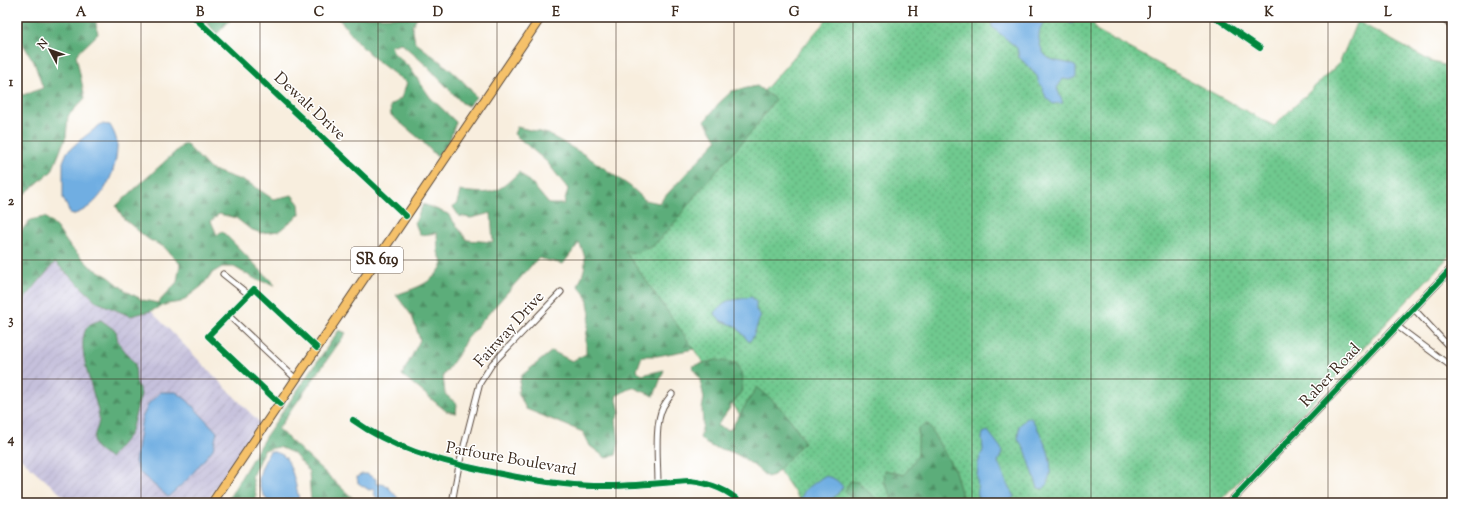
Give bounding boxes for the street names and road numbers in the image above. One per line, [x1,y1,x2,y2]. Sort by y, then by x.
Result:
street label: Dewalt Drive [268,68,350,146]
road number: SR 619 [351,247,403,273]
street label: Fairway Drive [470,287,550,373]
street label: Raber Road [1295,339,1367,413]
street label: Parfoure Boulevard [444,437,578,483]

